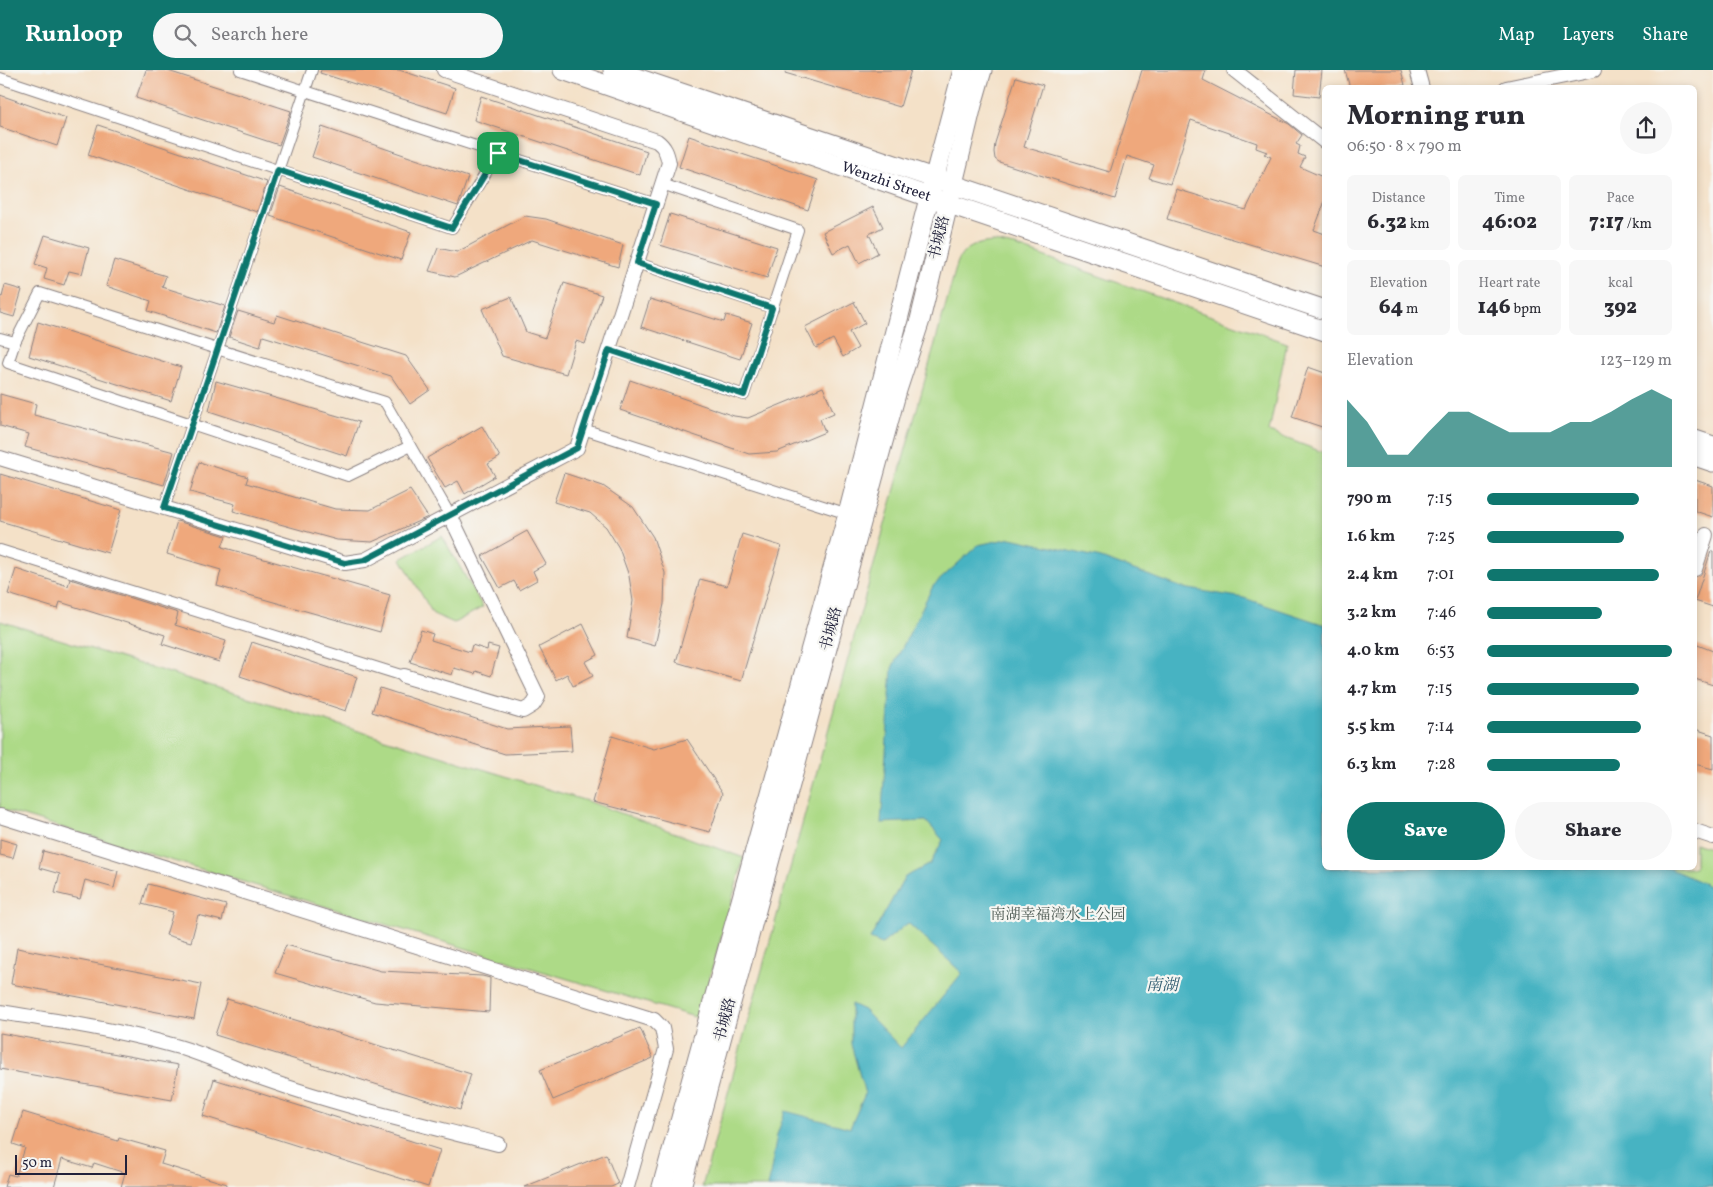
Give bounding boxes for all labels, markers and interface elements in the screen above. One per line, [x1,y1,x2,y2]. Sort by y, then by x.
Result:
search box [153,13,503,58]
text: Runloop [25,18,123,52]
icon: search [171,21,199,49]
text: Search here [211,22,308,48]
text: Map [1498,23,1534,48]
text: Layers [1562,23,1614,48]
text: Share [1642,23,1688,48]
text: Morning run [1347,97,1525,136]
button: share [1620,102,1672,154]
pin [477,132,519,174]
text: 06:50 · 8 × 790 m [1347,136,1462,158]
icon: arrive [484,139,512,167]
street label: Wenzhi Street [839,157,934,207]
text: Distance [1372,189,1425,208]
text: Time [1494,189,1525,208]
text: Pace [1607,189,1635,208]
text: 6.32 [1367,208,1407,237]
text: 46:02 [1482,208,1537,237]
text: 7:17 [1589,208,1624,237]
street label: 书城路 [924,214,956,262]
text: km [1407,215,1430,234]
text: /km [1624,215,1652,234]
text: Elevation [1369,274,1428,293]
text: Heart rate [1479,274,1540,293]
text: kcal [1608,274,1633,293]
text: 64 [1379,293,1403,322]
text: 146 [1477,293,1511,322]
text: 392 [1604,293,1637,322]
text: m [1403,300,1418,319]
text: bpm [1511,300,1542,319]
text: Elevation [1347,350,1414,372]
text: 123–129 m [1600,350,1672,372]
text: 790 m [1347,488,1392,510]
text: 7:15 [1427,488,1452,510]
text: 1.6 km [1347,526,1395,548]
text: 7:25 [1427,526,1455,548]
text: 2.4 km [1347,564,1398,586]
text: 7:01 [1427,564,1454,586]
text: 3.2 km [1347,602,1396,624]
text: 7:46 [1427,602,1456,624]
street label: 书城路 [816,605,848,653]
text: 4.0 km [1347,640,1399,662]
text: 6:53 [1427,640,1455,662]
text: 4.7 km [1347,678,1397,700]
text: 7:15 [1427,678,1452,700]
text: 5.5 km [1347,716,1395,738]
text: 7:14 [1427,716,1454,738]
text: 6.3 km [1347,754,1397,776]
text: 7:28 [1427,754,1455,776]
button: Save [1347,802,1505,860]
button: Share [1515,802,1672,860]
park label: 南湖幸福湾水上公园 [990,905,1126,926]
water label: 南湖 [1146,975,1181,997]
street label: 书城路 [710,996,742,1044]
scale bar [15,1152,128,1175]
text: 50 m [22,1154,52,1173]

